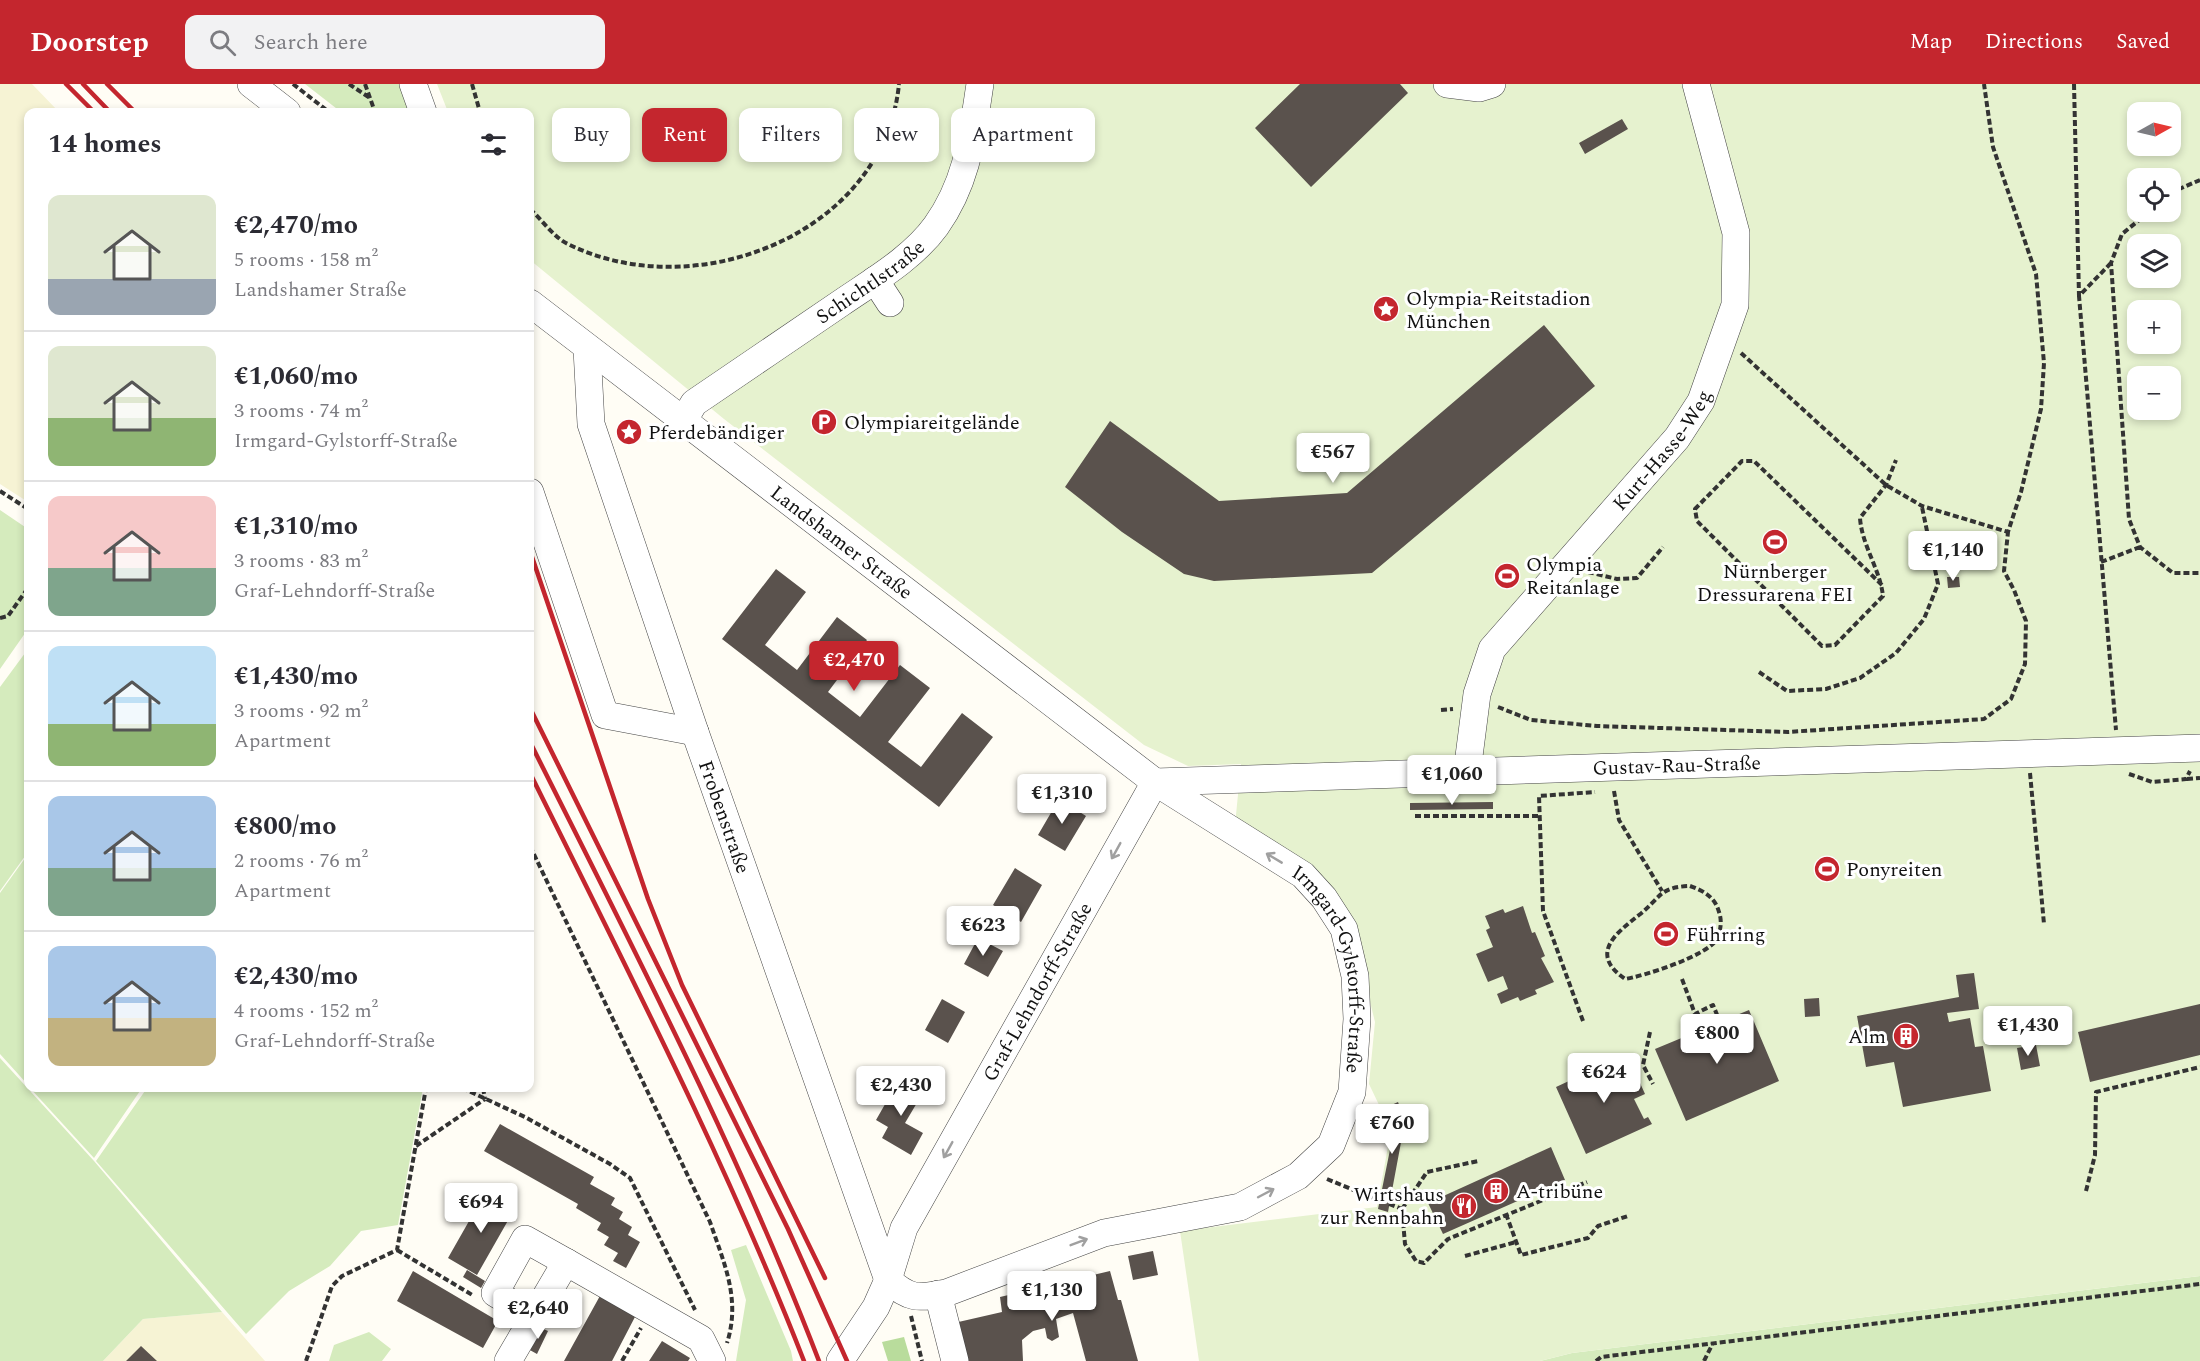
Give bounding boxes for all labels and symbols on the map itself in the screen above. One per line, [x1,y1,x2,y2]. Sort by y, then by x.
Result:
north arrow [2127,102,2181,156]
street label: Schichtlstraße [810,233,932,332]
place label: Olympia-Reitstadion München [1406,284,1591,337]
place icon: Olympia-Reitstadion München [1371,294,1401,324]
street label: Kurt-Hasse-Weg [1606,386,1720,518]
parking icon: Olympiareitgelände [809,407,839,437]
place label: Olympiareitgelände [844,408,1020,438]
place icon: Pferdebändiger [614,417,644,447]
place label: Pferdebändiger [648,418,784,448]
pin: €567 [1297,433,1369,484]
street label: Landshamer Straße [764,478,919,607]
sports icon: Nürnberger Dressurarena FEI [1760,527,1790,557]
pin: €1,140 [1904,531,2002,582]
place label: Olympia Reitanlage [1526,550,1620,603]
place label: Nürnberger Dressurarena FEI [1697,557,1853,610]
sports icon: Olympia Reitanlage [1492,561,1522,591]
pin: €2,470 [805,641,903,692]
street label: Gustav-Rau-Straße [1592,748,1761,784]
pin: €1,060 [1403,755,1501,806]
street label: Frobenstraße [690,756,758,878]
pin: €1,310 [1013,774,1111,825]
one-way arrow [1110,842,1121,860]
one-way arrow [1266,852,1283,864]
sports icon: Ponyreiten [1812,854,1842,884]
place label: Ponyreiten [1846,855,1942,885]
street label: Irmgard-Gylstorff-Straße [1286,858,1371,1074]
street label: Graf-Lehndorff-Straße [975,897,1100,1087]
pin: €623 [947,906,1019,957]
sports icon: Führring [1651,919,1681,949]
place label: Führring [1686,920,1766,950]
pin: €1,430 [1979,1006,2077,1057]
pin: €800 [1681,1014,1753,1065]
building icon: Alm [1891,1021,1921,1051]
place label: Alm [1848,1022,1886,1052]
pin: €624 [1568,1053,1640,1104]
pin: €2,430 [852,1066,950,1117]
pin: €760 [1356,1104,1428,1155]
one-way arrow [942,1140,953,1158]
building icon: A-tribüne [1481,1176,1511,1206]
place label: A-tribüne [1516,1177,1603,1207]
place label: Wirtshaus zur Rennbahn [1320,1180,1444,1233]
pin: €694 [445,1183,517,1234]
one-way arrow [1257,1187,1275,1198]
restaurant icon: Wirtshaus zur Rennbahn [1449,1191,1479,1221]
one-way arrow [1069,1236,1088,1247]
pin: €1,130 [1003,1271,1101,1322]
pin: €2,640 [489,1289,587,1340]

